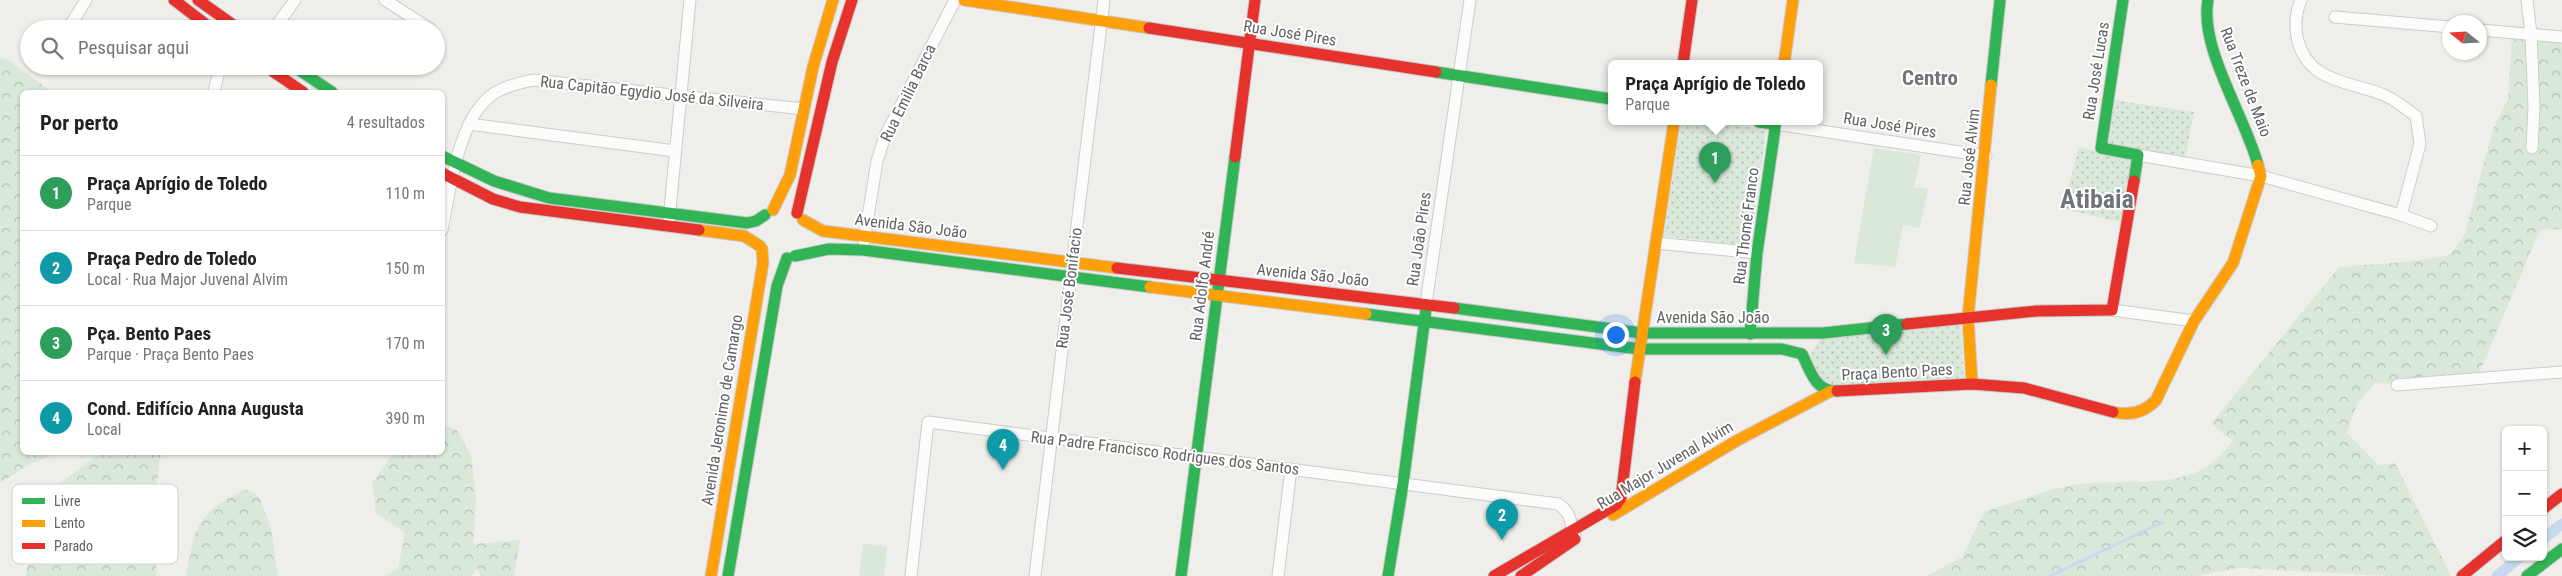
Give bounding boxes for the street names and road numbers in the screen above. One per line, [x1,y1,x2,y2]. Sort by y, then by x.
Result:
street label: Rua José Pires [1242,16,1338,50]
street label: Rua José Lucas [2079,21,2113,121]
street label: Rua Treze de Maio [2216,25,2276,139]
street label: Rua Emilia Barca [876,41,940,145]
street label: Rua Capitão Egydio José da Silveira [539,72,765,114]
street label: Rua José Pires [1842,108,1938,142]
street label: Rua José Alvim [1954,108,1984,206]
street label: Rua Thomé Franco [1729,167,1763,285]
street label: Rua João Pires [1403,191,1435,287]
street label: Avenida São João [854,210,968,242]
street label: Rua José Bonifacio [1052,226,1086,350]
street label: Rua Adolfo André [1186,230,1218,342]
street label: Avenida São João [1256,260,1370,290]
street label: Avenida São João [1657,308,1769,327]
street label: Avenida Jeronimo de Camargo [698,313,746,507]
street label: Praça Bento Paes [1841,360,1953,384]
street label: Rua Major Juvenal Alvim [1594,417,1736,513]
street label: Rua Padre Francisco Rodrigues dos Santos [1030,427,1300,479]

